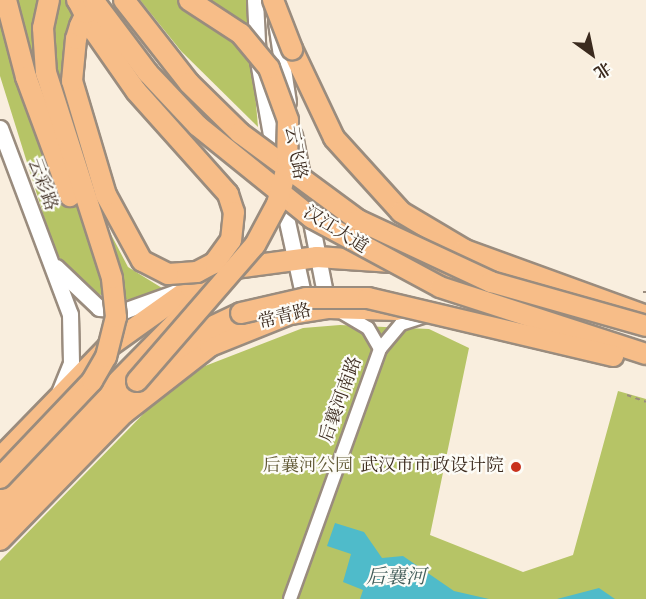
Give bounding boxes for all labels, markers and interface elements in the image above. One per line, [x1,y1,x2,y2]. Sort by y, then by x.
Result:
north arrow [562,24,622,84]
text: 北 [589,56,615,83]
street label: 云飞路 [279,125,309,181]
street label: 云彩路 [22,156,60,214]
street label: 汉江大道 [299,203,371,259]
street label: 常青路 [256,301,314,335]
street label: 后襄河南路 [316,354,368,446]
park label: 后襄河公园 [263,456,353,478]
place label: 武汉市市政设计院 [360,456,504,478]
marker: 武汉市市政设计院 [509,460,523,474]
water label: 后襄河 [366,566,426,590]

